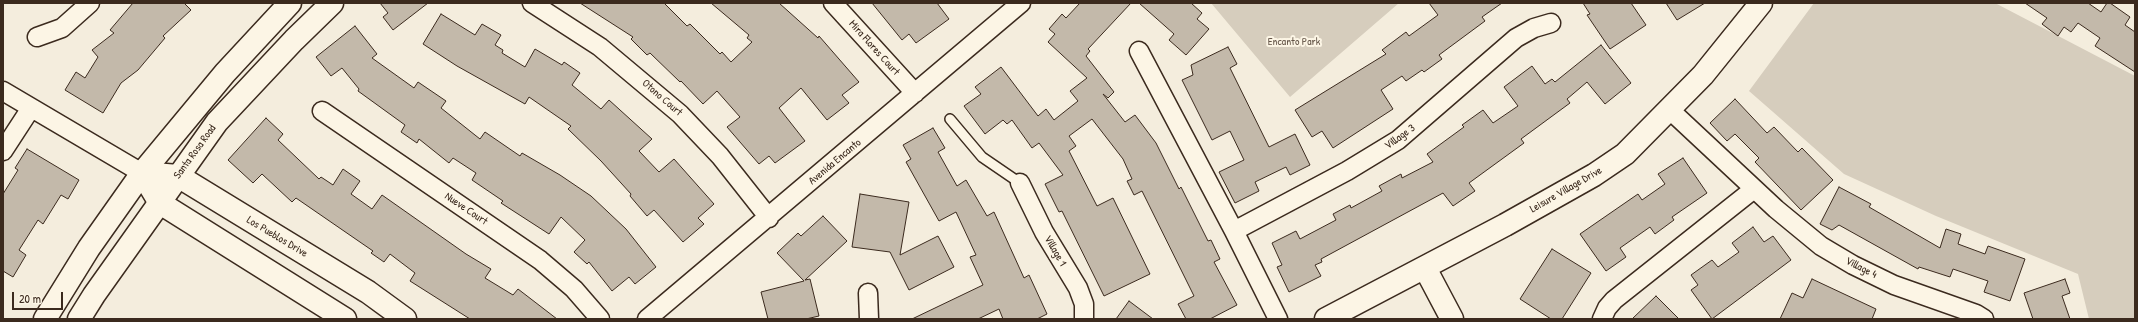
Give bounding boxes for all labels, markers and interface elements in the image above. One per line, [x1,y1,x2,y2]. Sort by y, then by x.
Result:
street label: Mira Flores Court [846,18,902,78]
park label: Encanto Park [1268,35,1320,49]
street label: Otono Court [639,77,685,119]
street label: Santa Rosa Road [171,122,219,182]
street label: Village 3 [1382,122,1418,152]
street label: Avenida Encanto [806,136,864,188]
street label: Leisure Village Drive [1528,164,1604,216]
street label: Nueve Court [442,190,490,228]
street label: Los Pueblos Drive [244,214,310,260]
street label: Village 1 [1041,233,1069,269]
street label: Village 4 [1843,254,1879,282]
scale bar [14,284,65,310]
text: 20 m [19,290,41,307]

